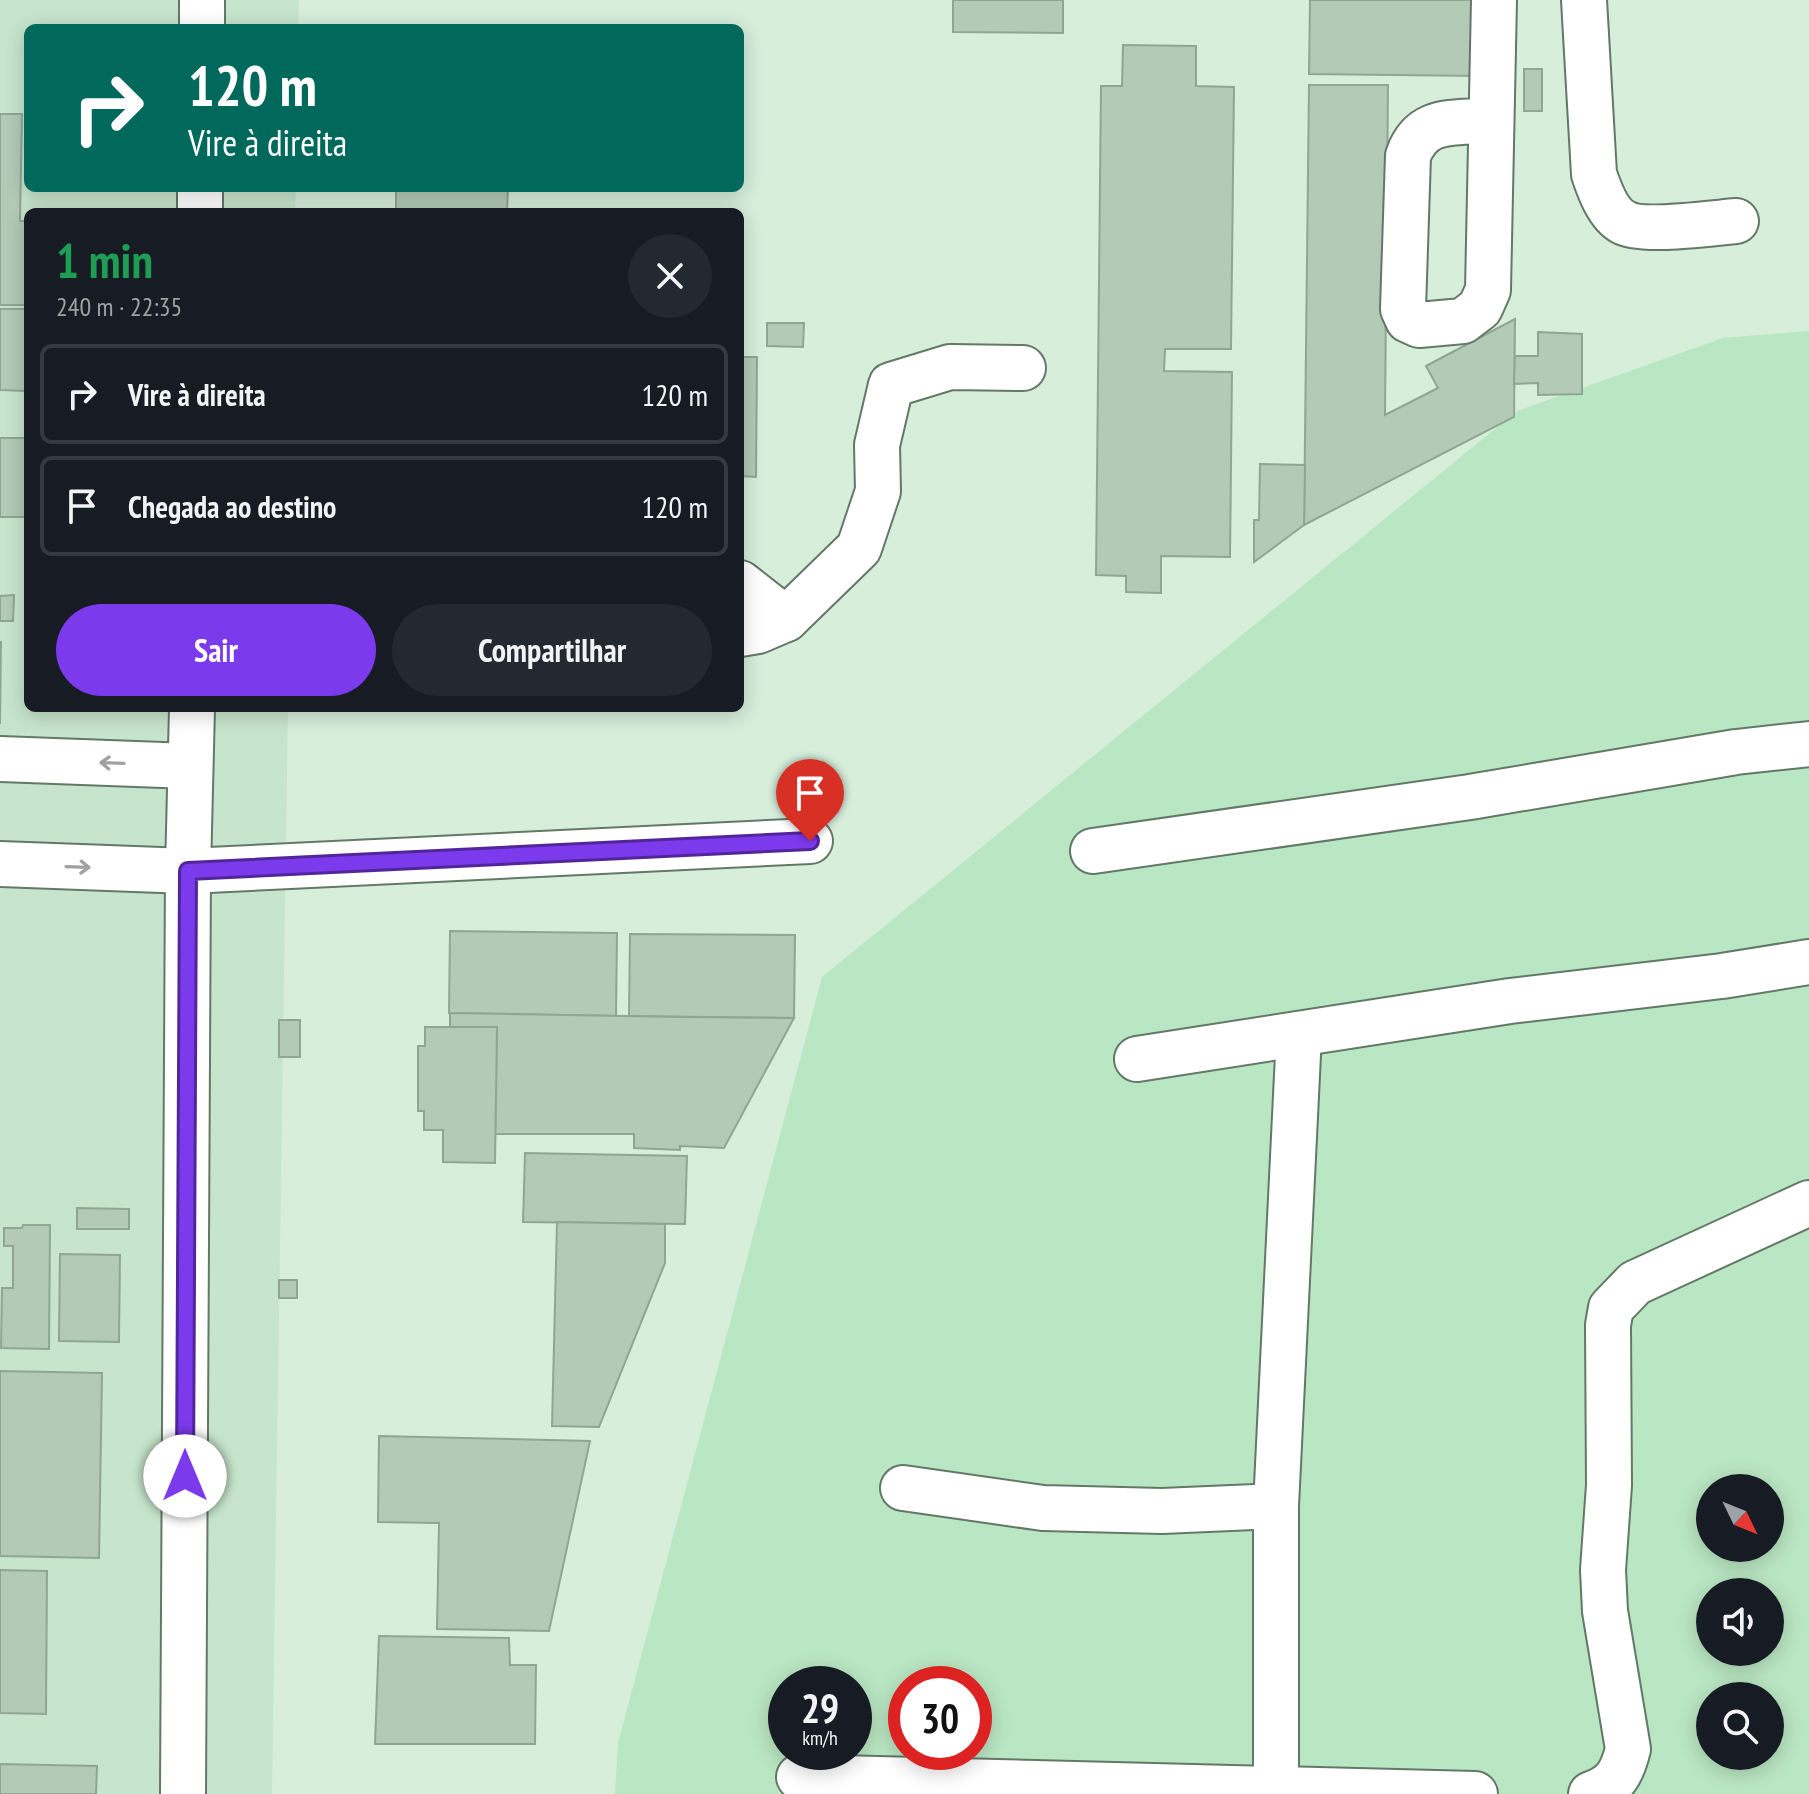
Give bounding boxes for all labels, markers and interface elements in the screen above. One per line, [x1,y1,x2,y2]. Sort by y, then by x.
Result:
text: 120 m [188,49,317,121]
icon: right [56,56,160,160]
text: Vire à direita [188,119,347,166]
text: 1 min [56,229,153,291]
button: close [628,234,712,318]
text: 240 m · 22:35 [56,290,182,323]
icon: right [60,372,104,416]
text: Vire à direita [128,375,266,414]
text: 120 m [642,375,708,414]
icon: arrive [60,484,104,528]
text: Chegada ao destino [128,487,336,526]
text: 120 m [642,487,708,526]
button: Sair [56,604,376,696]
button: Compartilhar [392,604,712,696]
one-way arrow [99,756,126,771]
pin [776,759,844,841]
icon: arrive [788,771,832,815]
one-way arrow [64,860,91,875]
position arrow [143,1434,227,1518]
north arrow [1696,1474,1784,1562]
map controls [1696,1474,1784,1770]
button: sound [1696,1578,1784,1666]
speed limit sign: 30 [888,1666,992,1770]
text: 29 [801,1682,839,1734]
button: search [1696,1682,1784,1770]
text: km/h [802,1725,838,1751]

